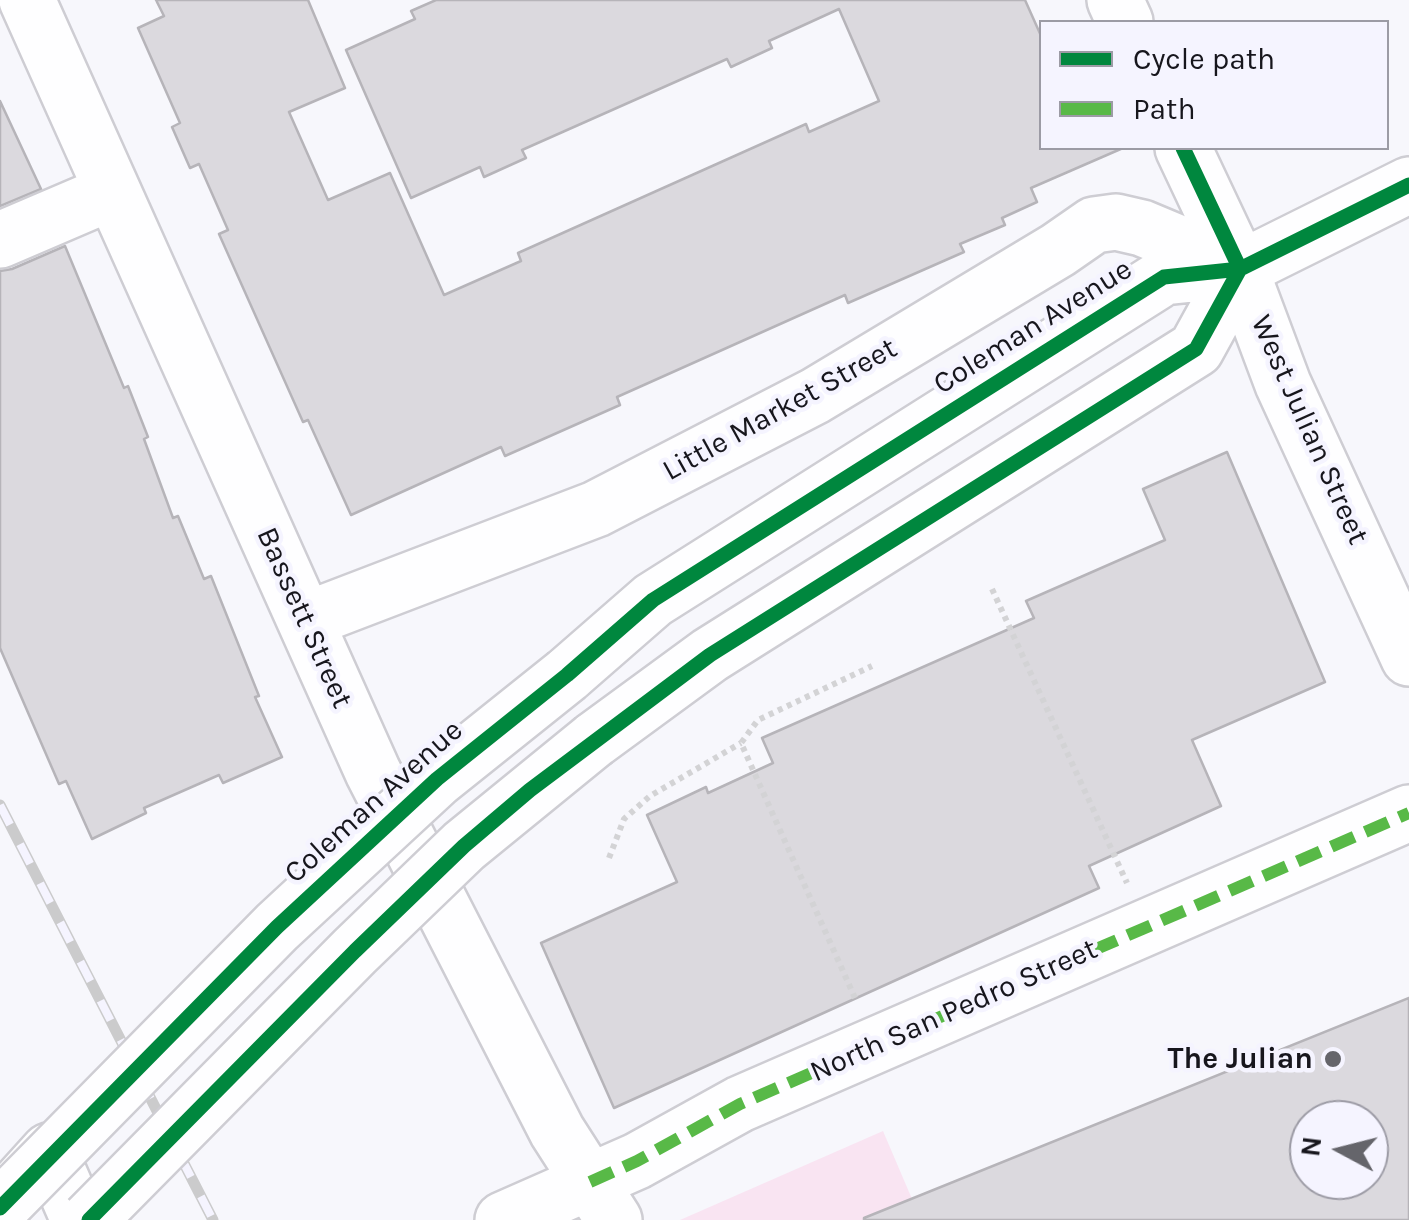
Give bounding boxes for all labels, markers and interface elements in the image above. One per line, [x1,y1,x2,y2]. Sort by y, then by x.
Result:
legend [1039,20,1389,150]
text: Cycle path [1133,41,1275,77]
text: Path [1133,91,1196,127]
street label: Coleman Avenue [927,252,1139,402]
street label: West Julian Street [1242,310,1376,550]
street label: Little Market Street [657,331,903,489]
street label: Bassett Street [248,522,360,714]
street label: Coleman Avenue [278,713,470,891]
street label: North San Pedro Street [805,931,1103,1091]
place label: The Julian [1168,1041,1313,1077]
marker: The Julian [1322,1048,1344,1070]
north arrow [1289,1100,1389,1200]
text: N [1293,1135,1328,1159]

